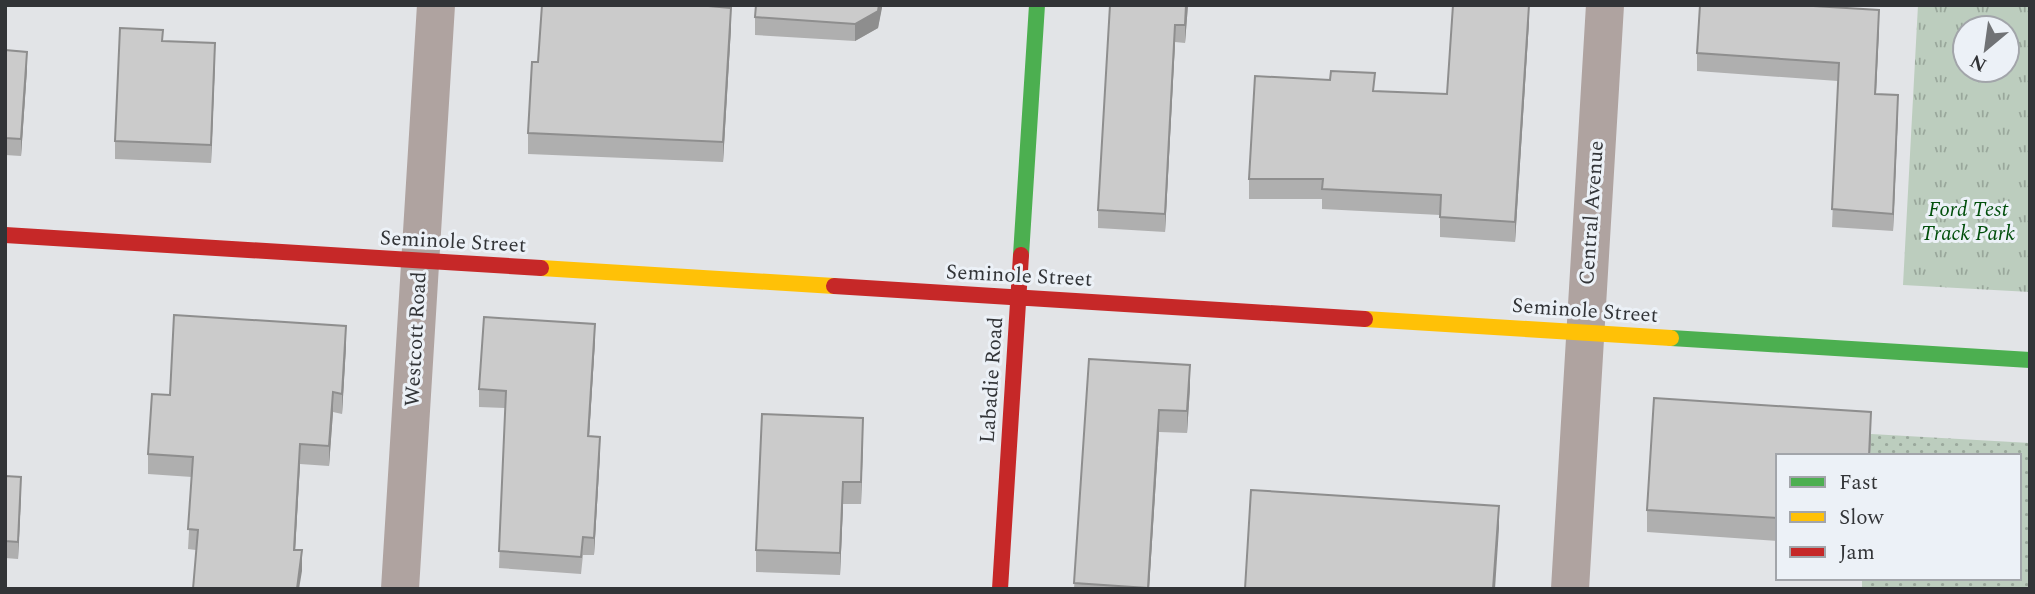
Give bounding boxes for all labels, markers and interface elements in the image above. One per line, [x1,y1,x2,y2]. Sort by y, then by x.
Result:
north arrow [1951,14,2021,84]
text: N [1965,46,1992,79]
street label: Central Avenue [1571,140,1613,286]
park label: Ford Test Track Park [1921,194,2015,250]
street label: Seminole Street [379,222,527,262]
street label: Seminole Street [945,256,1093,296]
street label: Westcott Road [396,271,436,407]
street label: Seminole Street [1511,290,1659,332]
street label: Labadie Road [972,316,1012,444]
legend [1776,454,2021,580]
text: Fast [1839,467,1878,499]
text: Slow [1839,502,1885,534]
text: Jam [1839,537,1875,569]

